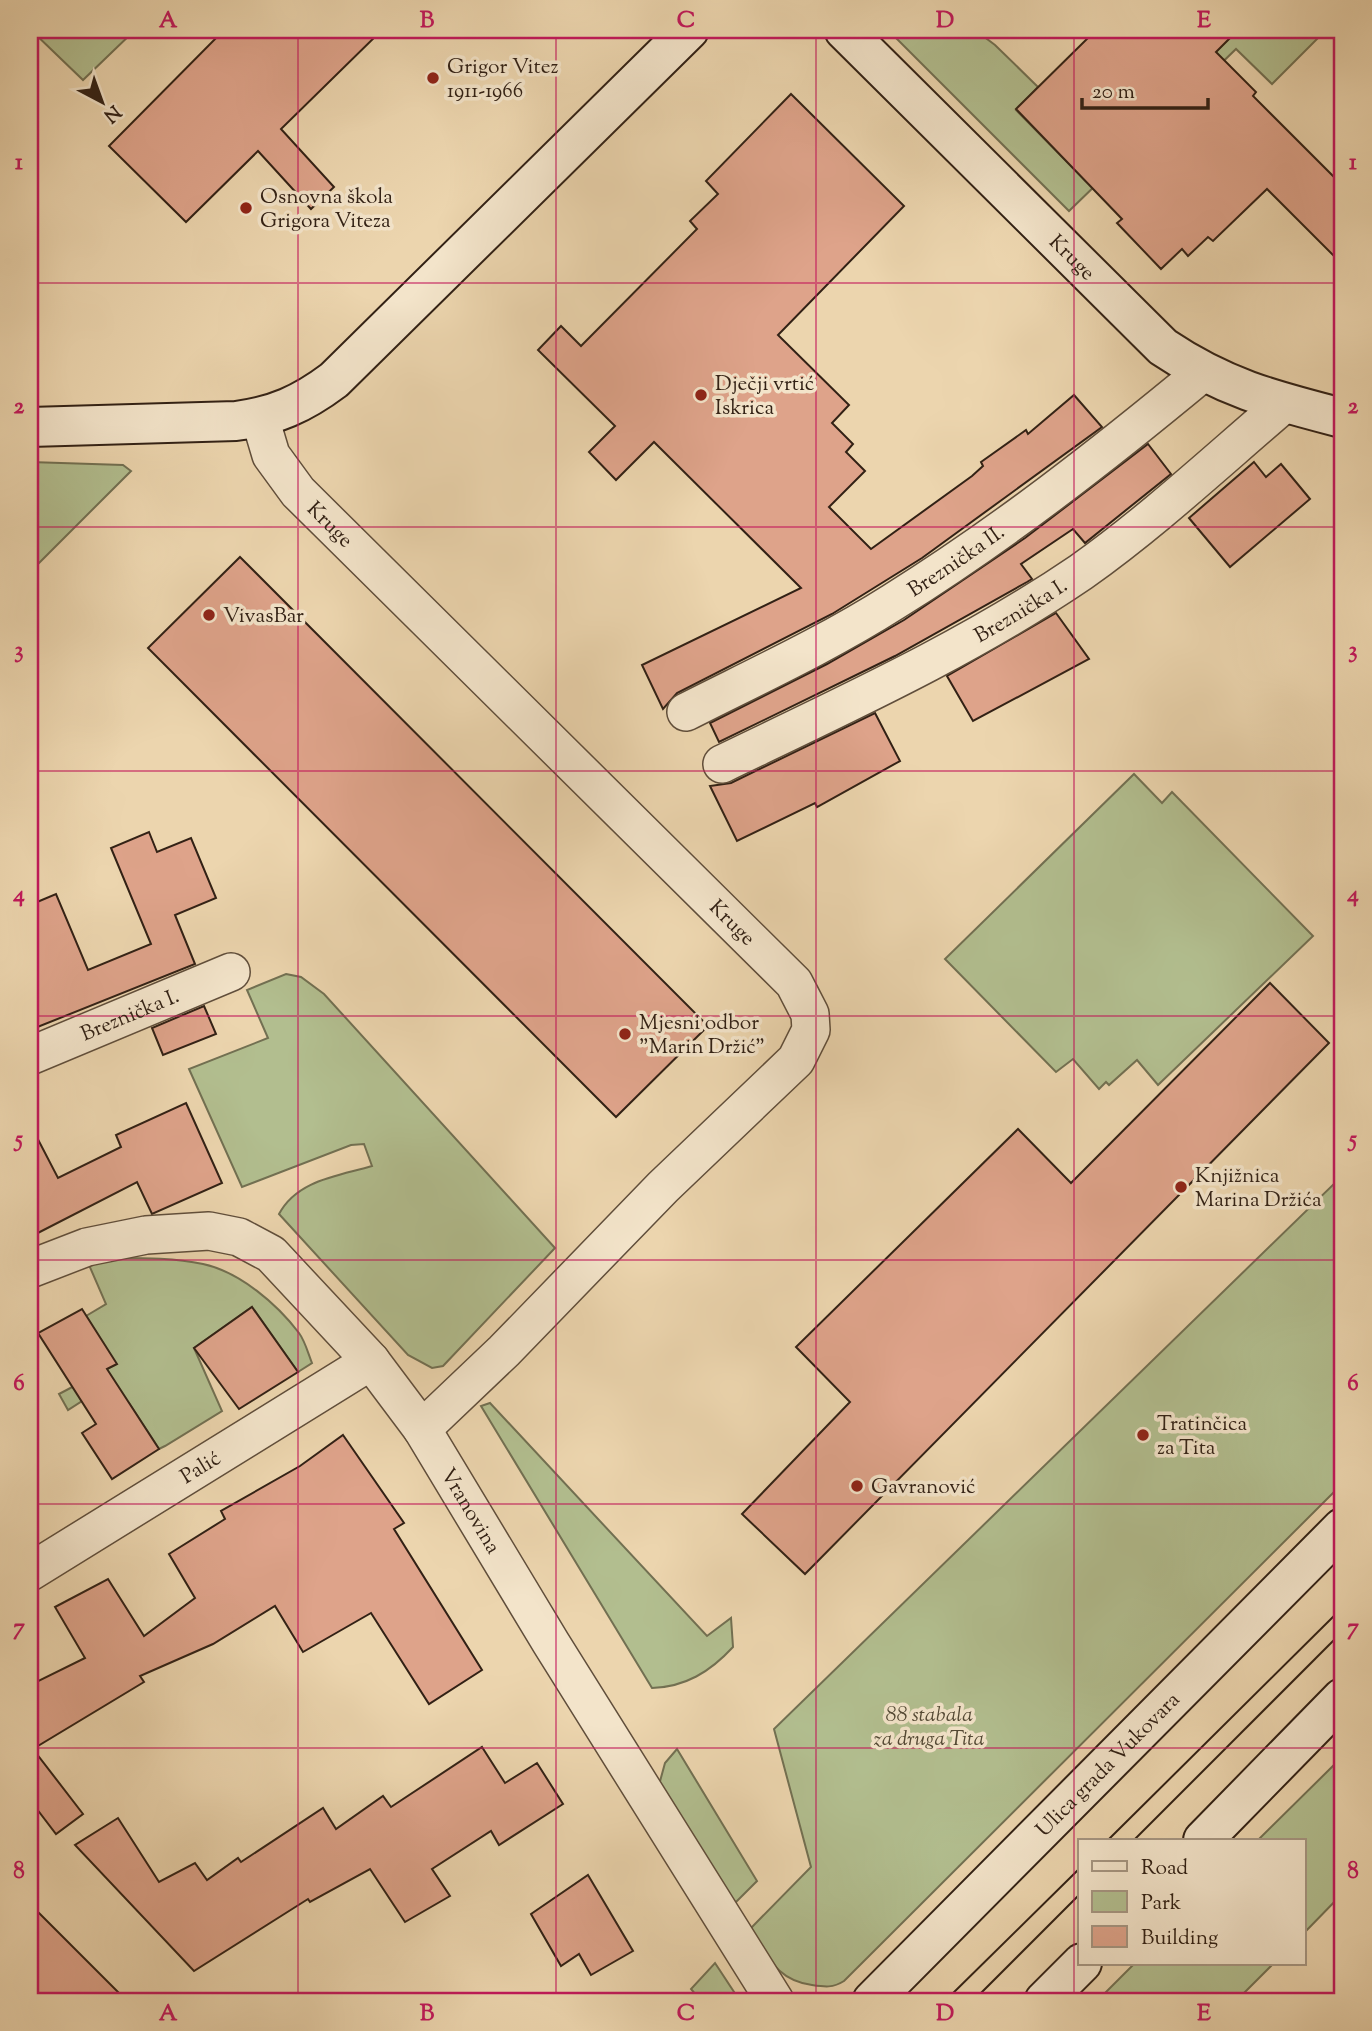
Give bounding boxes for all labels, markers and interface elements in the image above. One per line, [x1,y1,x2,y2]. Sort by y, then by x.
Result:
text: A [159,5,178,38]
text: B [420,5,435,38]
text: C [677,5,695,38]
text: D [936,5,954,38]
text: E [1197,5,1211,38]
place label: Grigor Vitez 1911-1966 [447,53,558,107]
north arrow [66,66,136,136]
scale bar [1082,66,1208,110]
marker: Grigor Vitez 1911-1966 [425,70,441,86]
text: 20 m [1092,78,1135,108]
text: N [97,98,126,128]
text: 1 [15,147,23,180]
text: 1 [1349,147,1357,180]
place label: Osnovna škola Grigora Viteza [260,183,393,237]
marker: Osnovna škola Grigora Viteza [238,200,254,216]
street label: Kruge [1041,228,1101,288]
place label: Dječji vrtić Iskrica [715,370,814,424]
marker: Dječji vrtić Iskrica [693,387,709,403]
text: 2 [14,391,25,424]
text: 2 [1348,391,1359,424]
street label: Kruge [299,496,359,555]
street label: Breznička II. [903,518,1012,606]
street label: Breznička I. [969,572,1074,652]
place label: VivasBar [223,602,304,632]
marker: VivasBar [201,607,217,623]
text: 3 [14,635,24,668]
text: 3 [1348,635,1358,668]
text: 4 [12,879,25,912]
text: 4 [1346,879,1359,912]
street label: Kruge [701,894,761,954]
street label: Breznička I. [76,982,184,1050]
place label: Mjesni odbor "Marin Držić" [639,1009,765,1063]
marker: Mjesni odbor "Marin Držić" [617,1026,633,1042]
text: 5 [13,1124,23,1157]
text: 5 [1347,1124,1357,1157]
place label: Knjižnica Marina Držića [1195,1162,1322,1216]
marker: Knjižnica Marina Držića [1173,1179,1189,1195]
text: 6 [13,1368,25,1401]
text: 6 [1347,1368,1359,1401]
place label: Tratinčica za Tita [1157,1410,1247,1464]
marker: Tratinčica za Tita [1135,1427,1151,1443]
street label: Palić [175,1445,227,1492]
street label: Vranovina [432,1463,507,1561]
place label: Gavranović [871,1473,976,1503]
marker: Gavranović [849,1478,865,1494]
text: 7 [13,1612,25,1645]
text: 7 [1347,1612,1359,1645]
street label: Ulica grada Vukovara [1030,1686,1188,1845]
park label: 88 stabala za druga Tita [874,1701,985,1755]
legend [1078,1839,1306,1965]
text: Road [1141,1854,1188,1884]
text: 8 [13,1856,25,1889]
text: 8 [1347,1856,1359,1889]
text: Park [1141,1889,1182,1919]
text: Building [1141,1924,1218,1954]
text: A [159,1998,178,2031]
text: B [420,1998,435,2031]
text: C [677,1998,695,2031]
text: D [936,1998,954,2031]
text: E [1197,1998,1211,2031]

